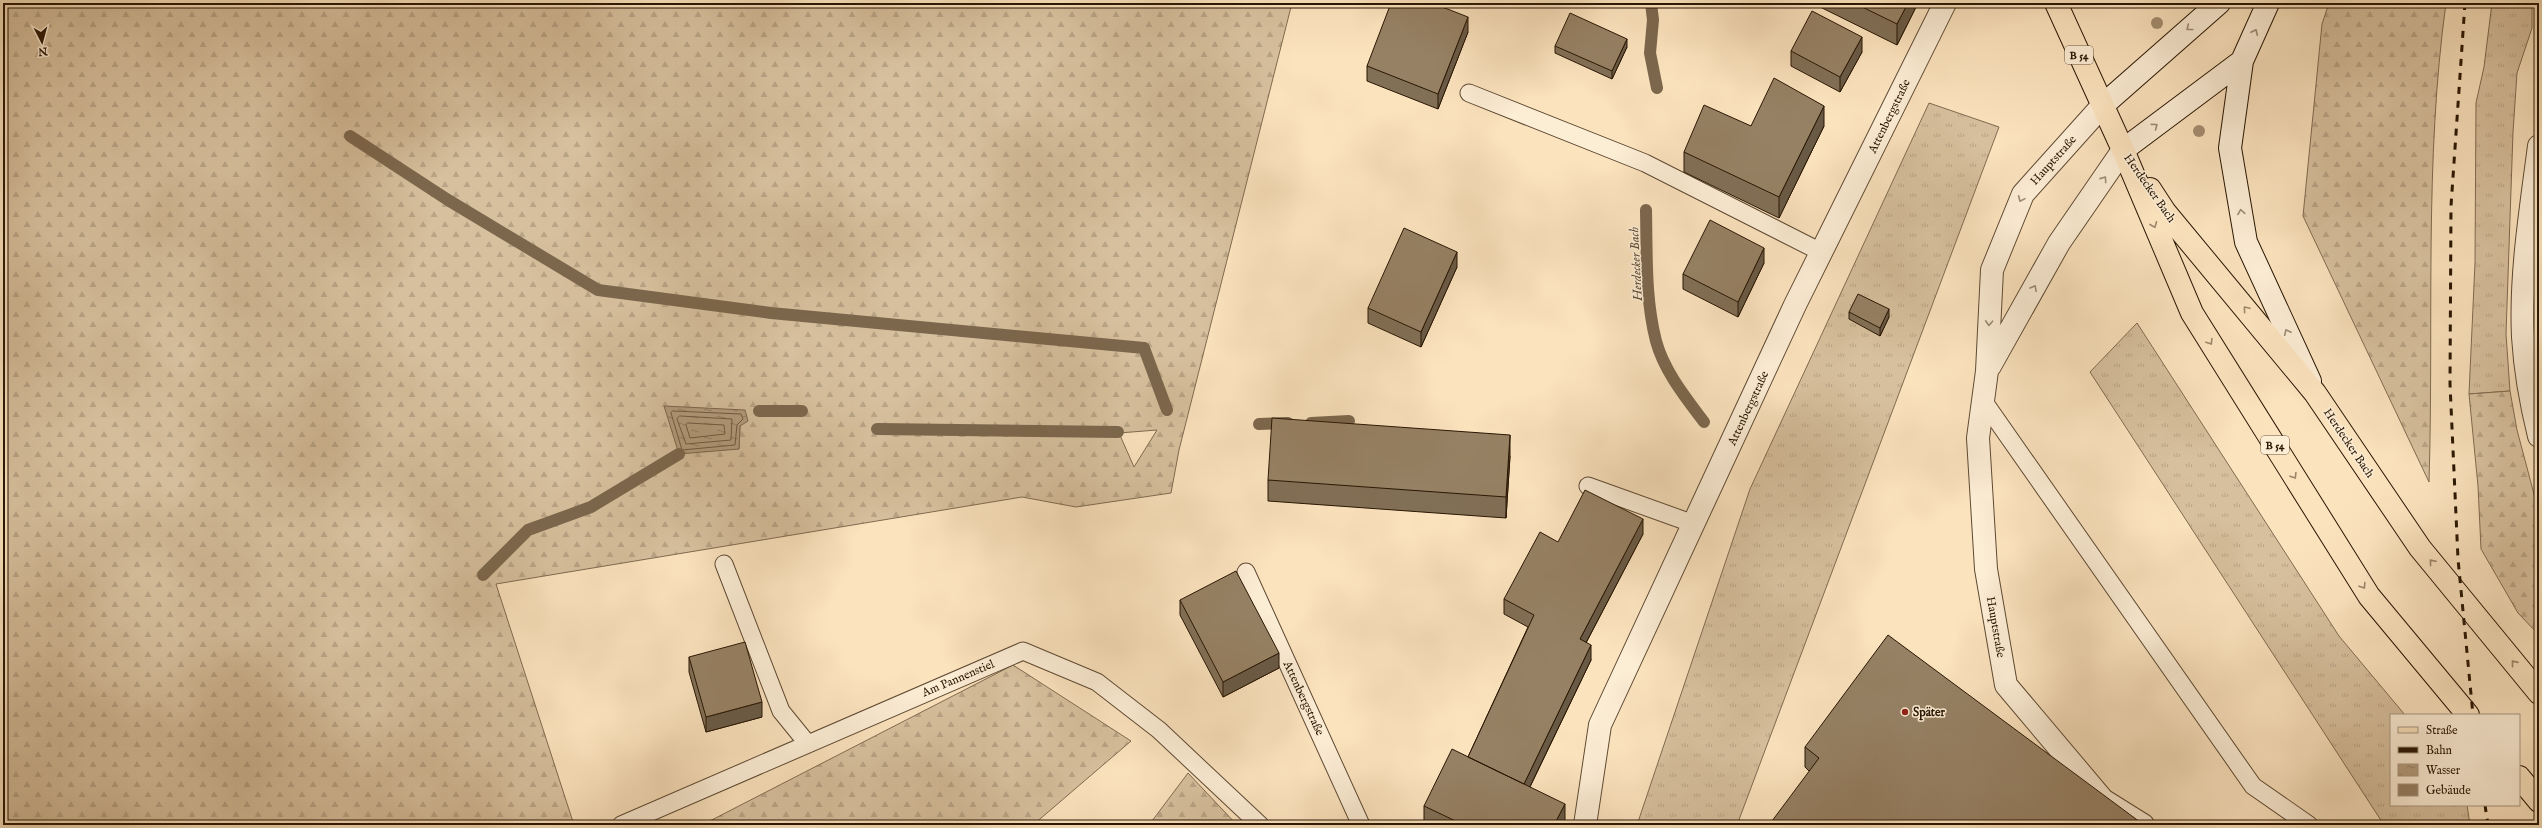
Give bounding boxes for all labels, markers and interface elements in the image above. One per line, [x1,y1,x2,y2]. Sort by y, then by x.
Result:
north arrow [22,22,62,62]
one-way arrow [2187,23,2194,30]
one-way arrow [2250,29,2258,36]
text: N [37,43,49,58]
road number: B 54 [2065,46,2093,64]
street label: Attenbergstraße [1865,76,1914,157]
one-way arrow [2150,124,2157,131]
street label: Hauptstraße [2027,132,2081,189]
street label: Herdecker Bach [2120,151,2179,226]
one-way arrow [2099,176,2106,183]
one-way arrow [2018,194,2026,202]
one-way arrow [2237,209,2246,215]
one-way arrow [2149,220,2157,228]
water label: Herdecker Bach [1626,226,1647,302]
one-way arrow [2029,285,2036,292]
one-way arrow [2243,307,2250,314]
one-way arrow [1985,320,1994,326]
one-way arrow [2284,329,2292,337]
one-way arrow [2206,338,2213,345]
street label: Attenbergstraße [1724,368,1773,449]
street label: Herdecker Bach [2320,406,2378,481]
road number: B 54 [2261,436,2289,454]
one-way arrow [2289,472,2297,479]
one-way arrow [2429,560,2436,567]
one-way arrow [2358,582,2365,589]
street label: Hauptstraße [1982,595,2008,660]
street label: Am Pannenstiel [919,656,997,701]
street label: Attenbergstraße [1279,658,1328,738]
one-way arrow [2512,660,2519,668]
place label: Später [1913,705,1945,721]
marker: Später [1900,707,1910,717]
legend [2390,714,2520,806]
text: Straße [2426,723,2458,738]
text: Bahn [2426,743,2453,758]
text: Wasser [2426,763,2461,778]
text: Gebäude [2426,783,2471,798]

